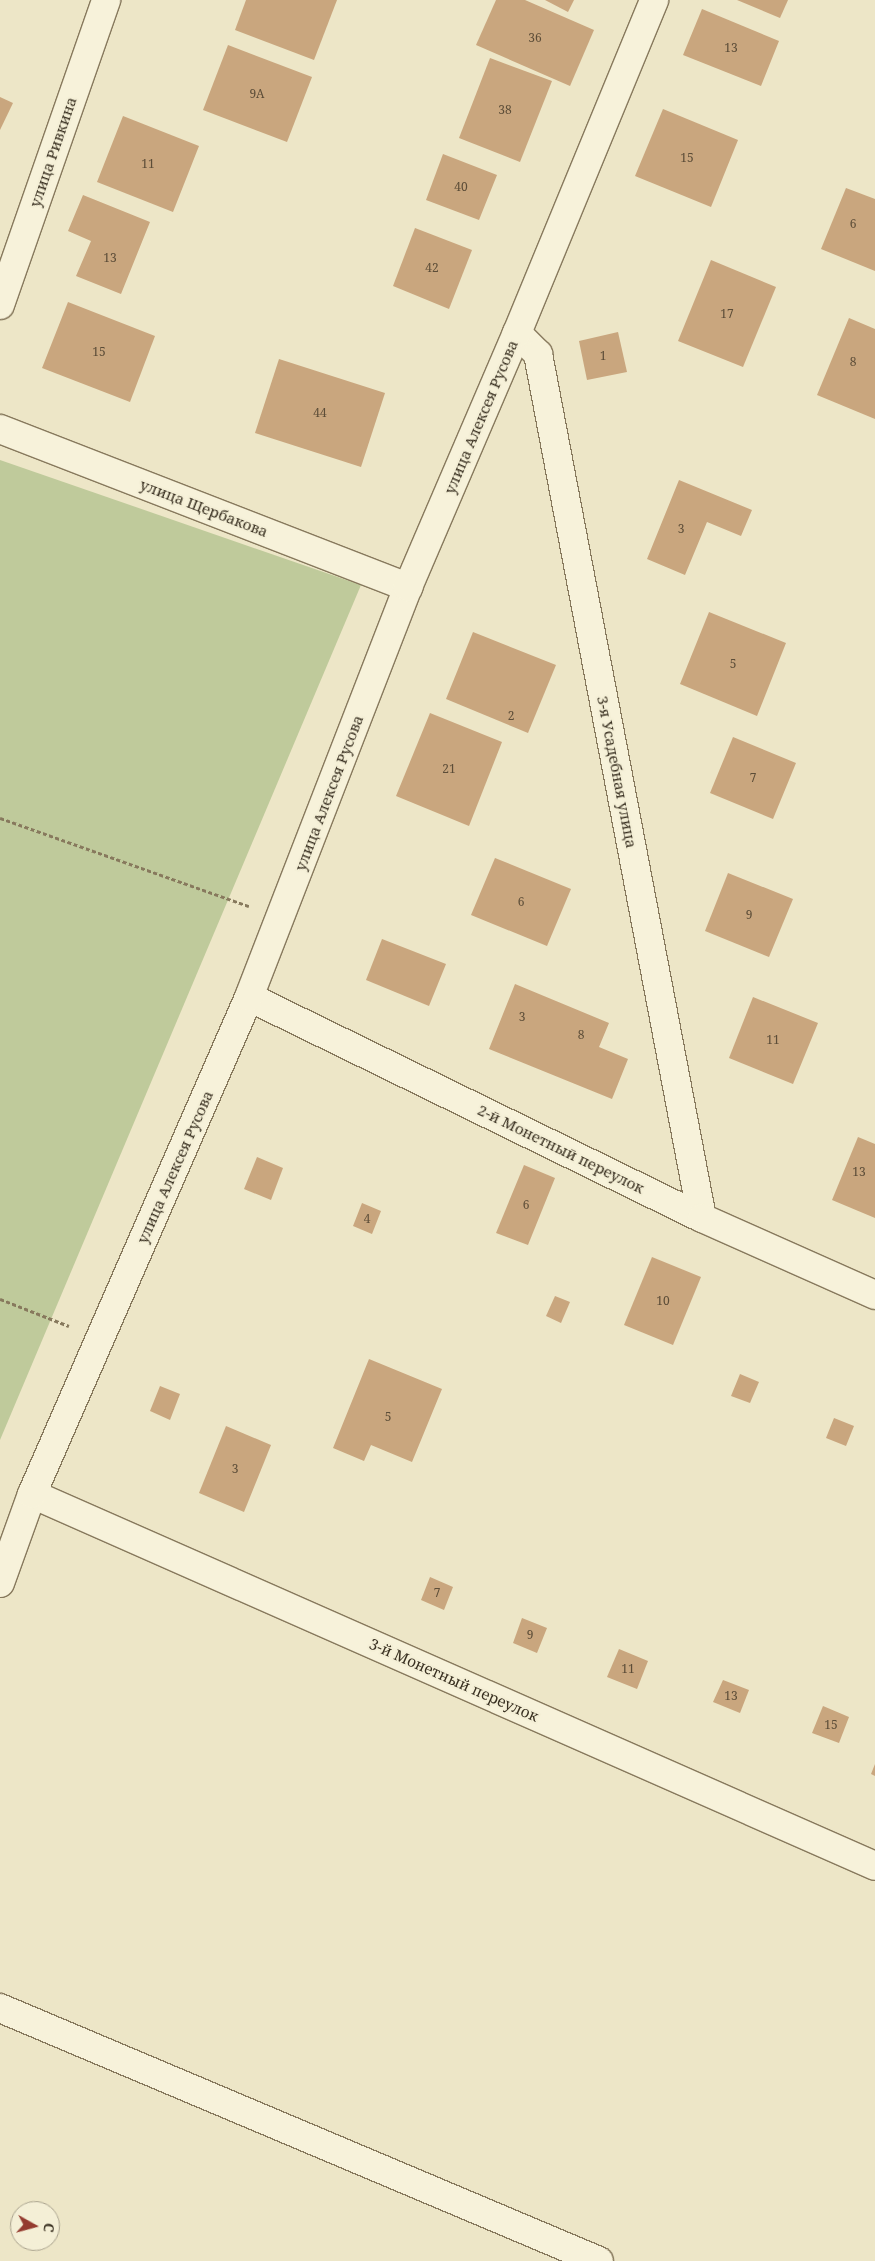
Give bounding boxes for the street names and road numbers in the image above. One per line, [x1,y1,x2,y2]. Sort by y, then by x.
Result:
street label: улица Ривкина [26,95,80,209]
street label: улица Алексея Русова [440,337,522,497]
street label: улица Щербакова [137,475,271,541]
street label: 3-я Усадебная улица [593,694,641,850]
street label: улица Алексея Русова [291,713,367,873]
street label: улица Алексея Русова [133,1088,217,1246]
street label: 2-й Монетный переулок [475,1101,647,1197]
street label: 3-й Монетный переулок [367,1635,541,1725]

